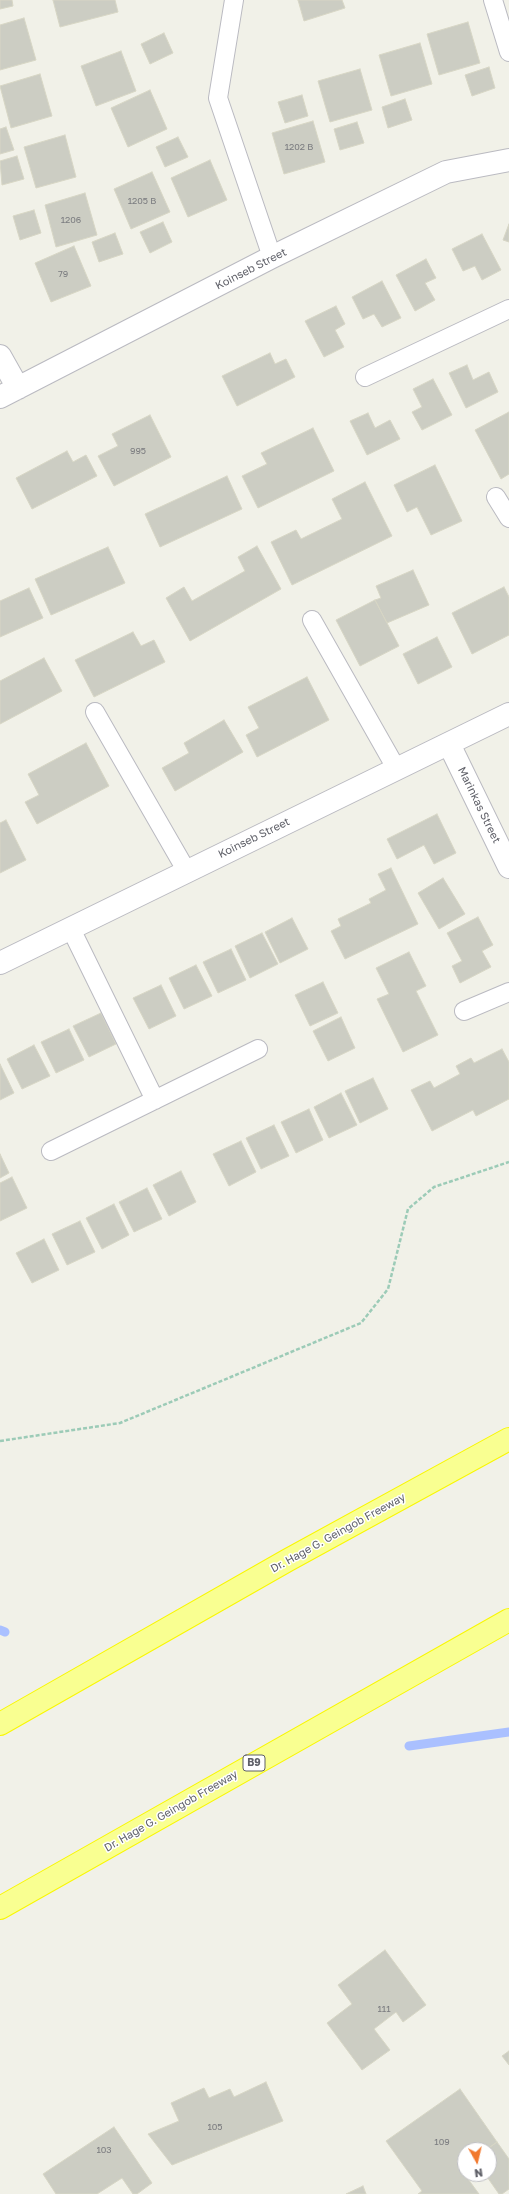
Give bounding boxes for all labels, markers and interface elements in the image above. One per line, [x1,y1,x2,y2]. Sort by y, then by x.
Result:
house number: 1202 B [285,142,313,152]
house number: 1205 B [128,196,156,206]
house number: 1206 [61,215,81,225]
street label: Koinseb Street [213,245,289,293]
house number: 79 [58,269,68,279]
house number: 995 [130,446,146,456]
street label: Marinkas Street [455,765,503,845]
street label: Koinseb Street [216,815,292,861]
street label: Dr. Hage G. Geingob Freeway [268,1490,408,1576]
road number: B9 [243,1755,265,1771]
street label: Dr. Hage G. Geingob Freeway [102,1767,240,1855]
house number: 111 [377,2004,391,2014]
house number: 105 [207,2122,223,2132]
house number: 109 [434,2137,450,2147]
north arrow [457,2142,497,2182]
house number: 103 [96,2145,112,2155]
text: N [474,2166,484,2180]

